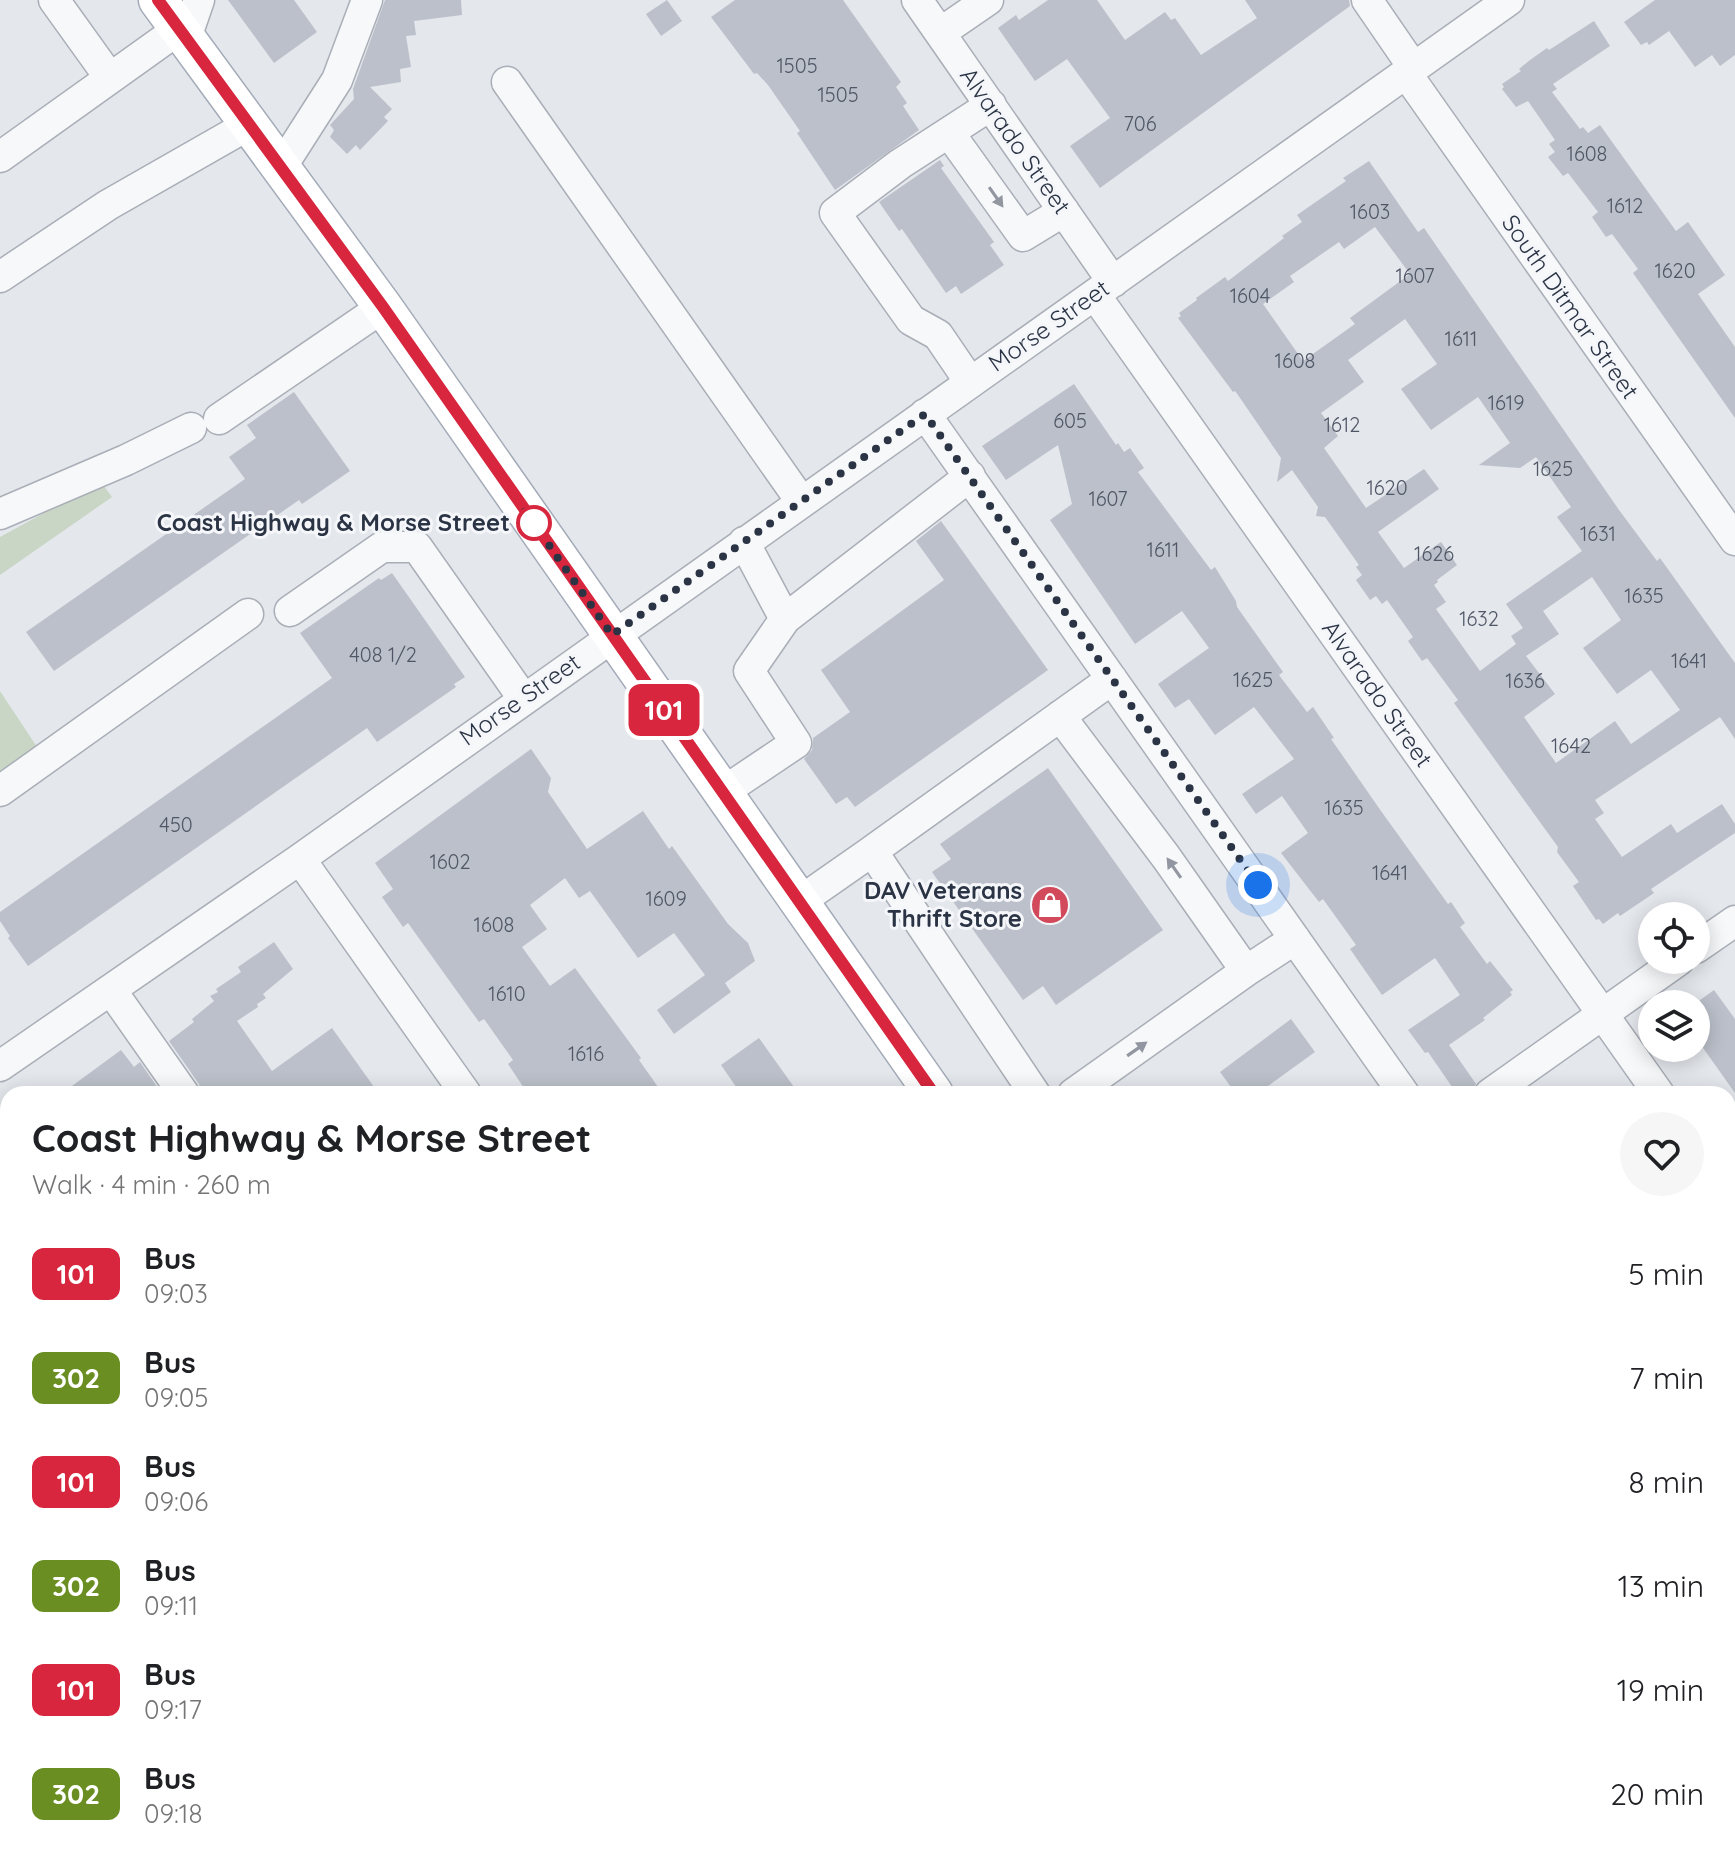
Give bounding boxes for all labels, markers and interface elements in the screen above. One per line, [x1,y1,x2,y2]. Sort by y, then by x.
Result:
house number: 1505 [776,53,818,78]
street label: Alvarado Street [954,61,1078,220]
house number: 1505 [817,82,859,107]
house number: 706 [1124,111,1157,136]
house number: 1608 [1567,141,1607,166]
one-way arrow [988,186,1003,207]
house number: 1612 [1607,193,1643,218]
house number: 1603 [1350,199,1390,224]
street label: South Ditmar Street [1496,208,1646,404]
house number: 1620 [1654,258,1696,283]
house number: 1607 [1395,263,1435,288]
street label: Morse Street [982,273,1115,378]
house number: 1604 [1230,283,1270,308]
house number: 1611 [1445,326,1477,351]
house number: 1608 [1275,348,1315,373]
house number: 1619 [1488,390,1524,415]
house number: 605 [1053,408,1087,433]
house number: 1612 [1324,412,1360,437]
house number: 1625 [1533,456,1573,481]
house number: 1620 [1366,475,1408,500]
house number: 1607 [1088,486,1128,511]
marker: Coast Highway & Morse Street [517,506,551,540]
place label: Coast Highway & Morse Street [157,507,510,537]
house number: 1631 [1580,521,1616,546]
house number: 1611 [1147,537,1179,562]
house number: 1626 [1414,541,1454,566]
house number: 1635 [1624,583,1664,608]
house number: 1632 [1459,606,1499,631]
street label: Alvarado Street [1316,614,1440,773]
house number: 408 1/2 [349,642,417,667]
street label: Morse Street [453,647,586,752]
house number: 1641 [1671,648,1707,673]
house number: 1625 [1233,667,1273,692]
house number: 1636 [1505,668,1545,693]
line badge: 101 [618,684,710,736]
text: 101 [645,692,683,727]
house number: 1642 [1551,733,1591,758]
house number: 1635 [1324,795,1364,820]
house number: 450 [159,812,193,837]
house number: 1602 [429,849,471,874]
one-way arrow [1166,857,1182,879]
house number: 1641 [1372,860,1408,885]
your location [1238,865,1278,905]
place label: DAV Veterans Thrift Store [864,875,1022,933]
shop icon: DAV Veterans Thrift Store [1029,884,1071,926]
house number: 1609 [645,886,687,911]
map controls [1638,902,1710,1062]
button: locate [1638,902,1710,974]
house number: 1608 [474,912,514,937]
house number: 1610 [488,981,526,1006]
button: layers [1638,990,1710,1062]
house number: 1616 [568,1041,604,1066]
one-way arrow [1126,1042,1147,1057]
button: heart [1620,1112,1704,1196]
text: Coast Highway & Morse Street [32,1114,591,1162]
text: Walk · 4 min · 260 m [32,1168,271,1201]
text: Bus [144,1239,196,1277]
text: 5 min [1628,1255,1704,1293]
text: 101 [57,1256,95,1291]
text: 09:03 [144,1277,208,1310]
text: Bus [144,1343,196,1381]
text: 7 min [1629,1359,1704,1397]
text: 302 [52,1360,100,1395]
text: 09:05 [144,1381,208,1414]
text: Bus [144,1447,196,1485]
text: 8 min [1628,1463,1704,1501]
text: 101 [57,1464,95,1499]
text: 09:06 [144,1485,208,1518]
text: Bus [144,1551,196,1589]
text: 13 min [1618,1567,1704,1605]
text: 302 [52,1568,100,1603]
text: 09:11 [144,1589,198,1622]
text: Bus [144,1655,196,1693]
text: 19 min [1617,1671,1704,1709]
text: 101 [57,1672,95,1707]
text: 09:17 [144,1693,202,1726]
text: Bus [144,1759,196,1797]
text: 20 min [1610,1775,1704,1813]
text: 302 [52,1776,100,1811]
text: 09:18 [144,1797,203,1830]

